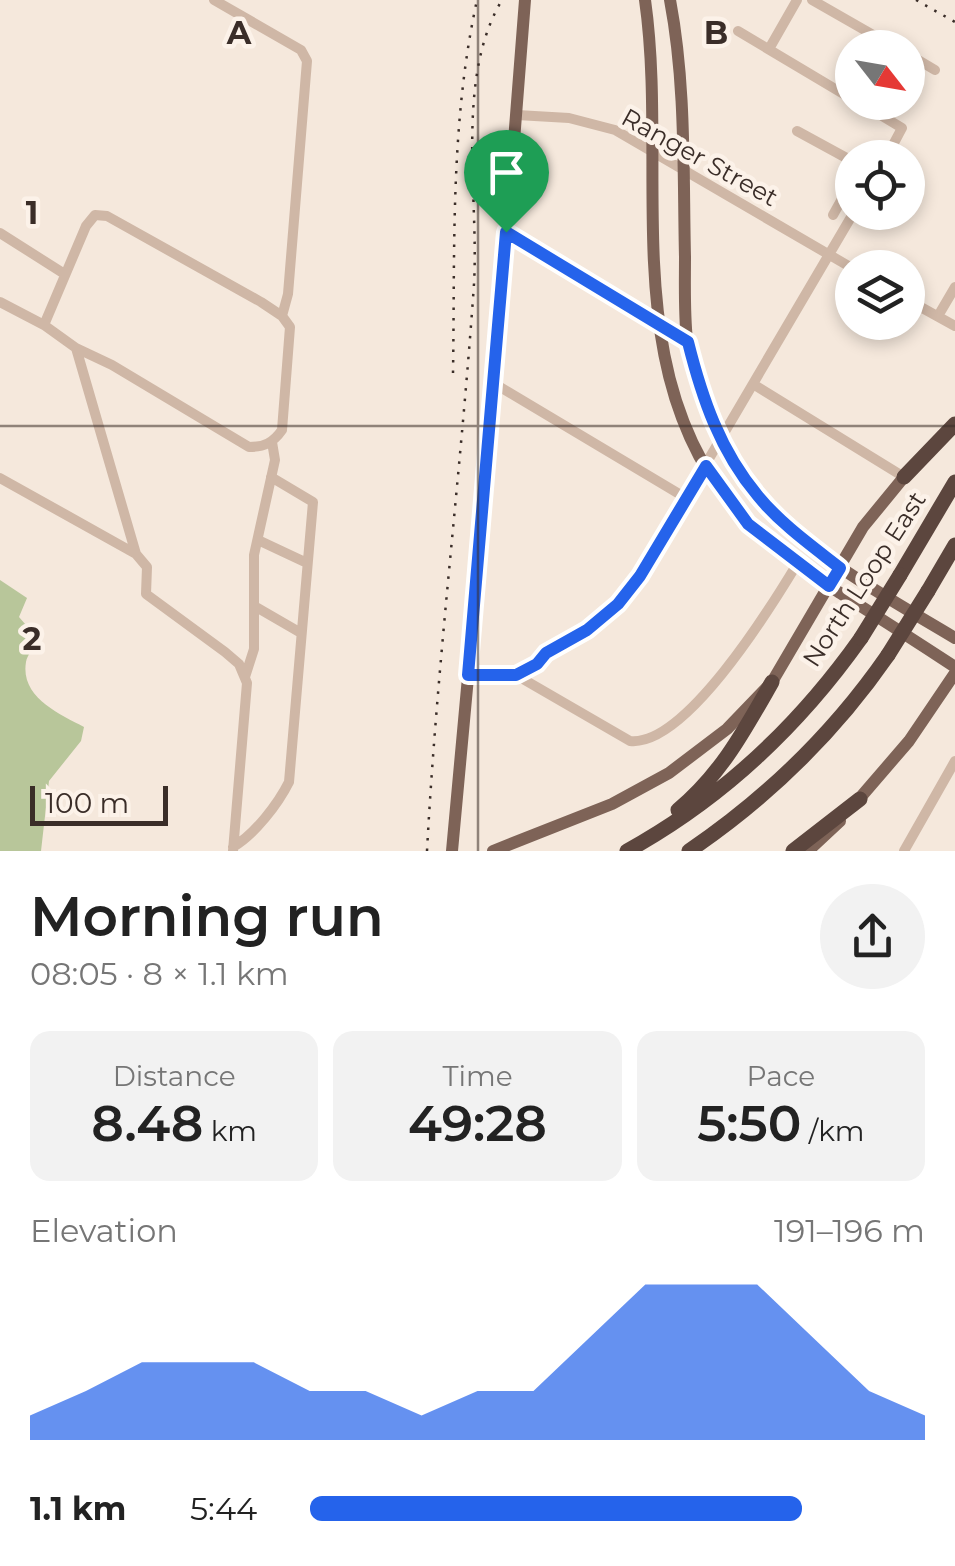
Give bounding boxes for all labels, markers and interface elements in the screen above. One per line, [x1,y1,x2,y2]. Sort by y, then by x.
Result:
text: A [226,13,252,52]
text: B [704,13,728,52]
north arrow [835,30,925,120]
map controls [835,30,925,340]
street label: Ranger Street [617,102,783,212]
pin [464,130,549,233]
button: locate [835,140,925,230]
icon: arrive [479,145,534,200]
text: 1 [26,193,38,232]
button: layers [835,250,925,340]
street label: North Loop East [796,486,932,672]
text: 2 [23,619,41,658]
scale bar [30,781,168,826]
text: 100 m [45,786,129,820]
text: Morning run [30,883,384,950]
button: share [820,884,925,989]
text: 08:05 · 8 × 1.1 km [30,954,289,993]
text: Distance [113,1059,236,1093]
text: Time [442,1059,513,1093]
text: Pace [747,1059,815,1093]
text: 8.48 [91,1093,203,1154]
text: 49:28 [408,1093,547,1154]
text: 5:50 [697,1093,801,1154]
text: km [203,1114,257,1148]
text: /km [801,1114,865,1148]
text: Elevation [30,1211,178,1250]
text: 191–196 m [774,1211,925,1250]
text: 1.1 km [30,1489,126,1528]
text: 5:44 [190,1489,257,1528]

